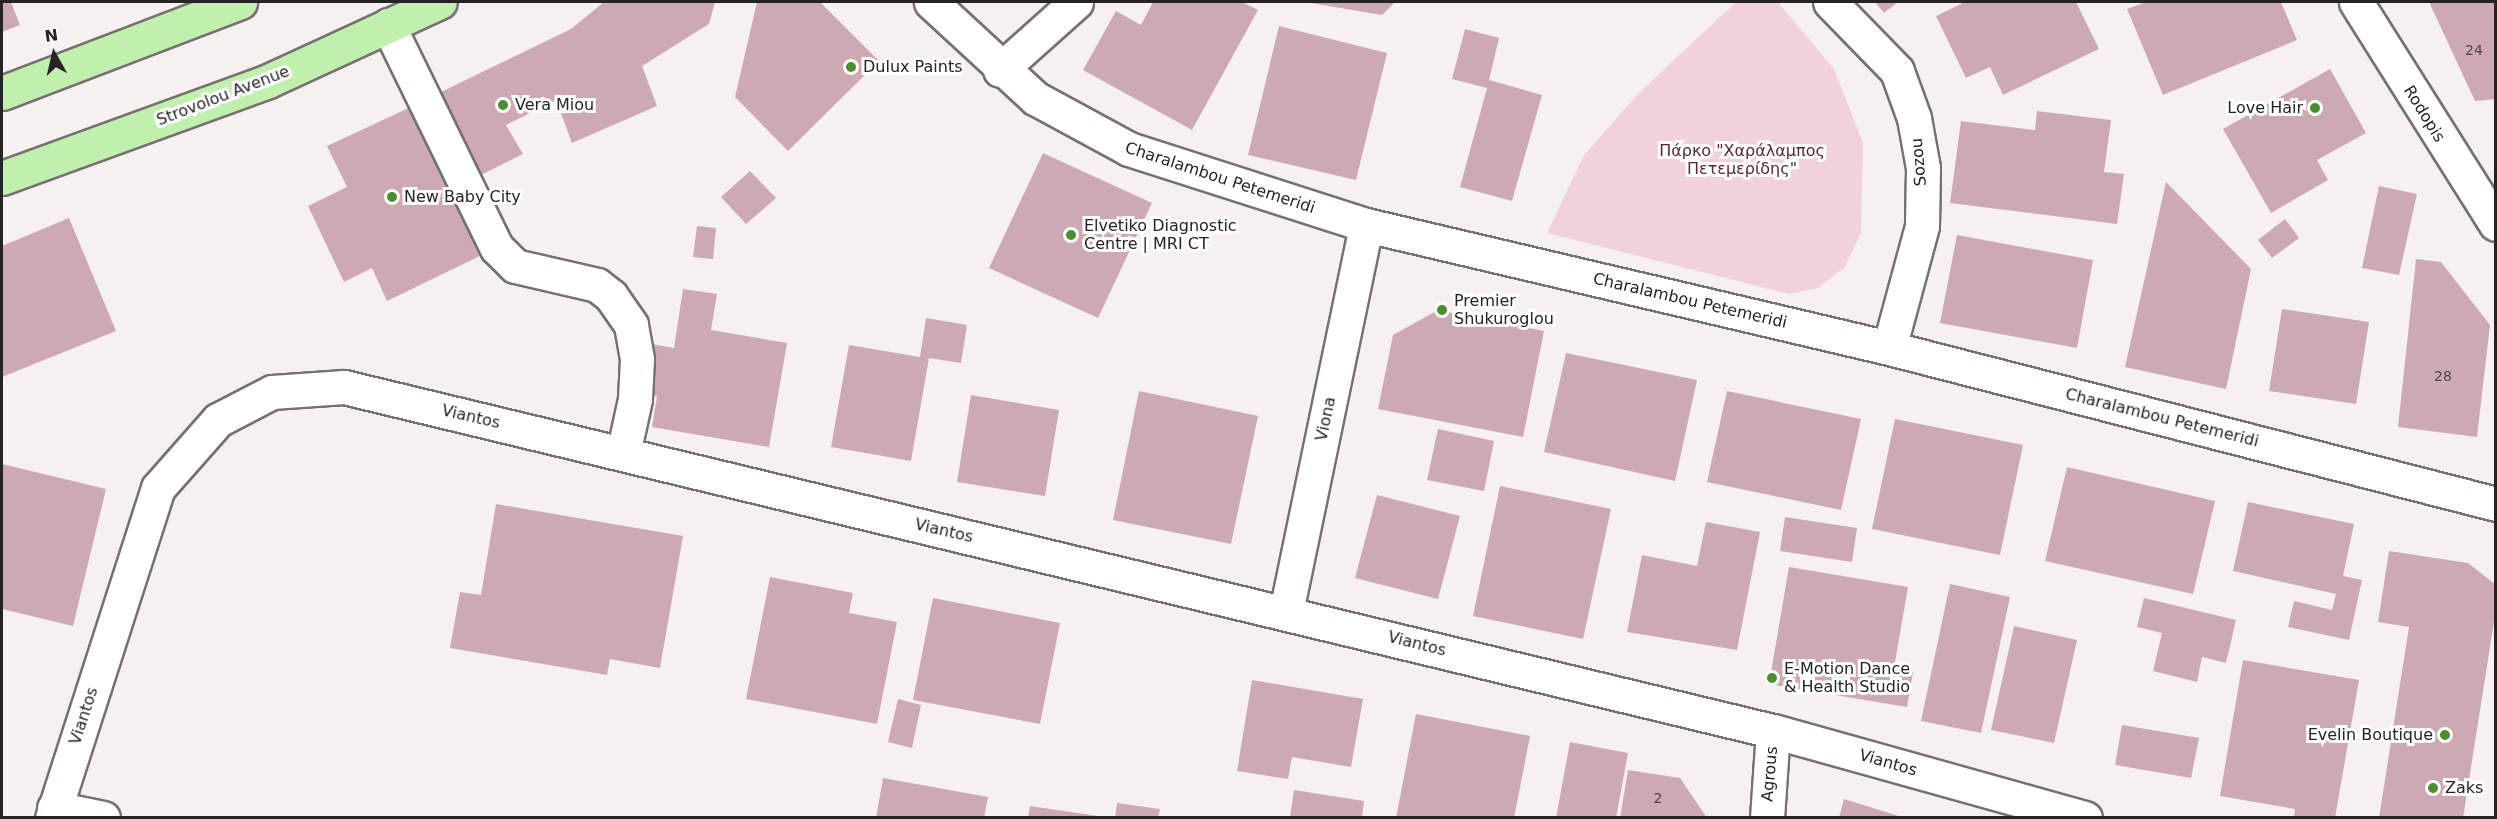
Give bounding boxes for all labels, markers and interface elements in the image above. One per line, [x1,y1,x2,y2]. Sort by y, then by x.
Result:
north arrow [24,24,84,84]
text: N [43,25,59,46]
house number: 24 [2465,42,2483,58]
place label: Dulux Paints [863,57,963,77]
marker: Dulux Paints [844,60,858,74]
street label: Strovolou Avenue [154,62,292,130]
street label: Rodopis [2399,82,2449,146]
place label: Vera Miou [515,95,594,115]
marker: Vera Miou [496,98,510,112]
place label: Love Hair [2227,98,2303,118]
marker: Love Hair [2308,101,2322,115]
street label: Sozou [1907,137,1931,187]
street label: Charalambou Petemeridi [1123,138,1317,218]
park label: Πάρκο "Χαράλαμπος Πετεμερίδης" [1659,141,1825,179]
place label: New Baby City [404,187,521,207]
marker: New Baby City [385,190,399,204]
place label: Elvetiko Diagnostic Centre | MRI CT [1084,216,1237,254]
marker: Elvetiko Diagnostic Centre | MRI CT [1062,226,1080,244]
street label: Charalambou Petemeridi [1591,269,1789,333]
place label: Premier Shukuroglou [1454,291,1554,329]
marker: Premier Shukuroglou [1435,303,1449,317]
house number: 28 [2434,368,2452,384]
street label: Charalambou Petemeridi [2063,385,2261,451]
street label: Viona [1312,395,1340,443]
street label: Viantos [440,401,502,433]
street label: Viantos [913,515,975,547]
street label: Viantos [1386,628,1448,660]
place label: E-Motion Dance & Health Studio [1784,659,1910,697]
marker: E-Motion Dance & Health Studio [1765,671,1779,685]
street label: Viantos [66,685,102,747]
place label: Evelin Boutique [2308,725,2433,745]
marker: Evelin Boutique [2438,728,2452,742]
street label: Agrous [1758,745,1782,803]
street label: Viantos [1857,746,1919,780]
place label: Zaks [2445,778,2483,798]
marker: Zaks [2426,781,2440,795]
house number: 2 [1654,790,1662,806]

